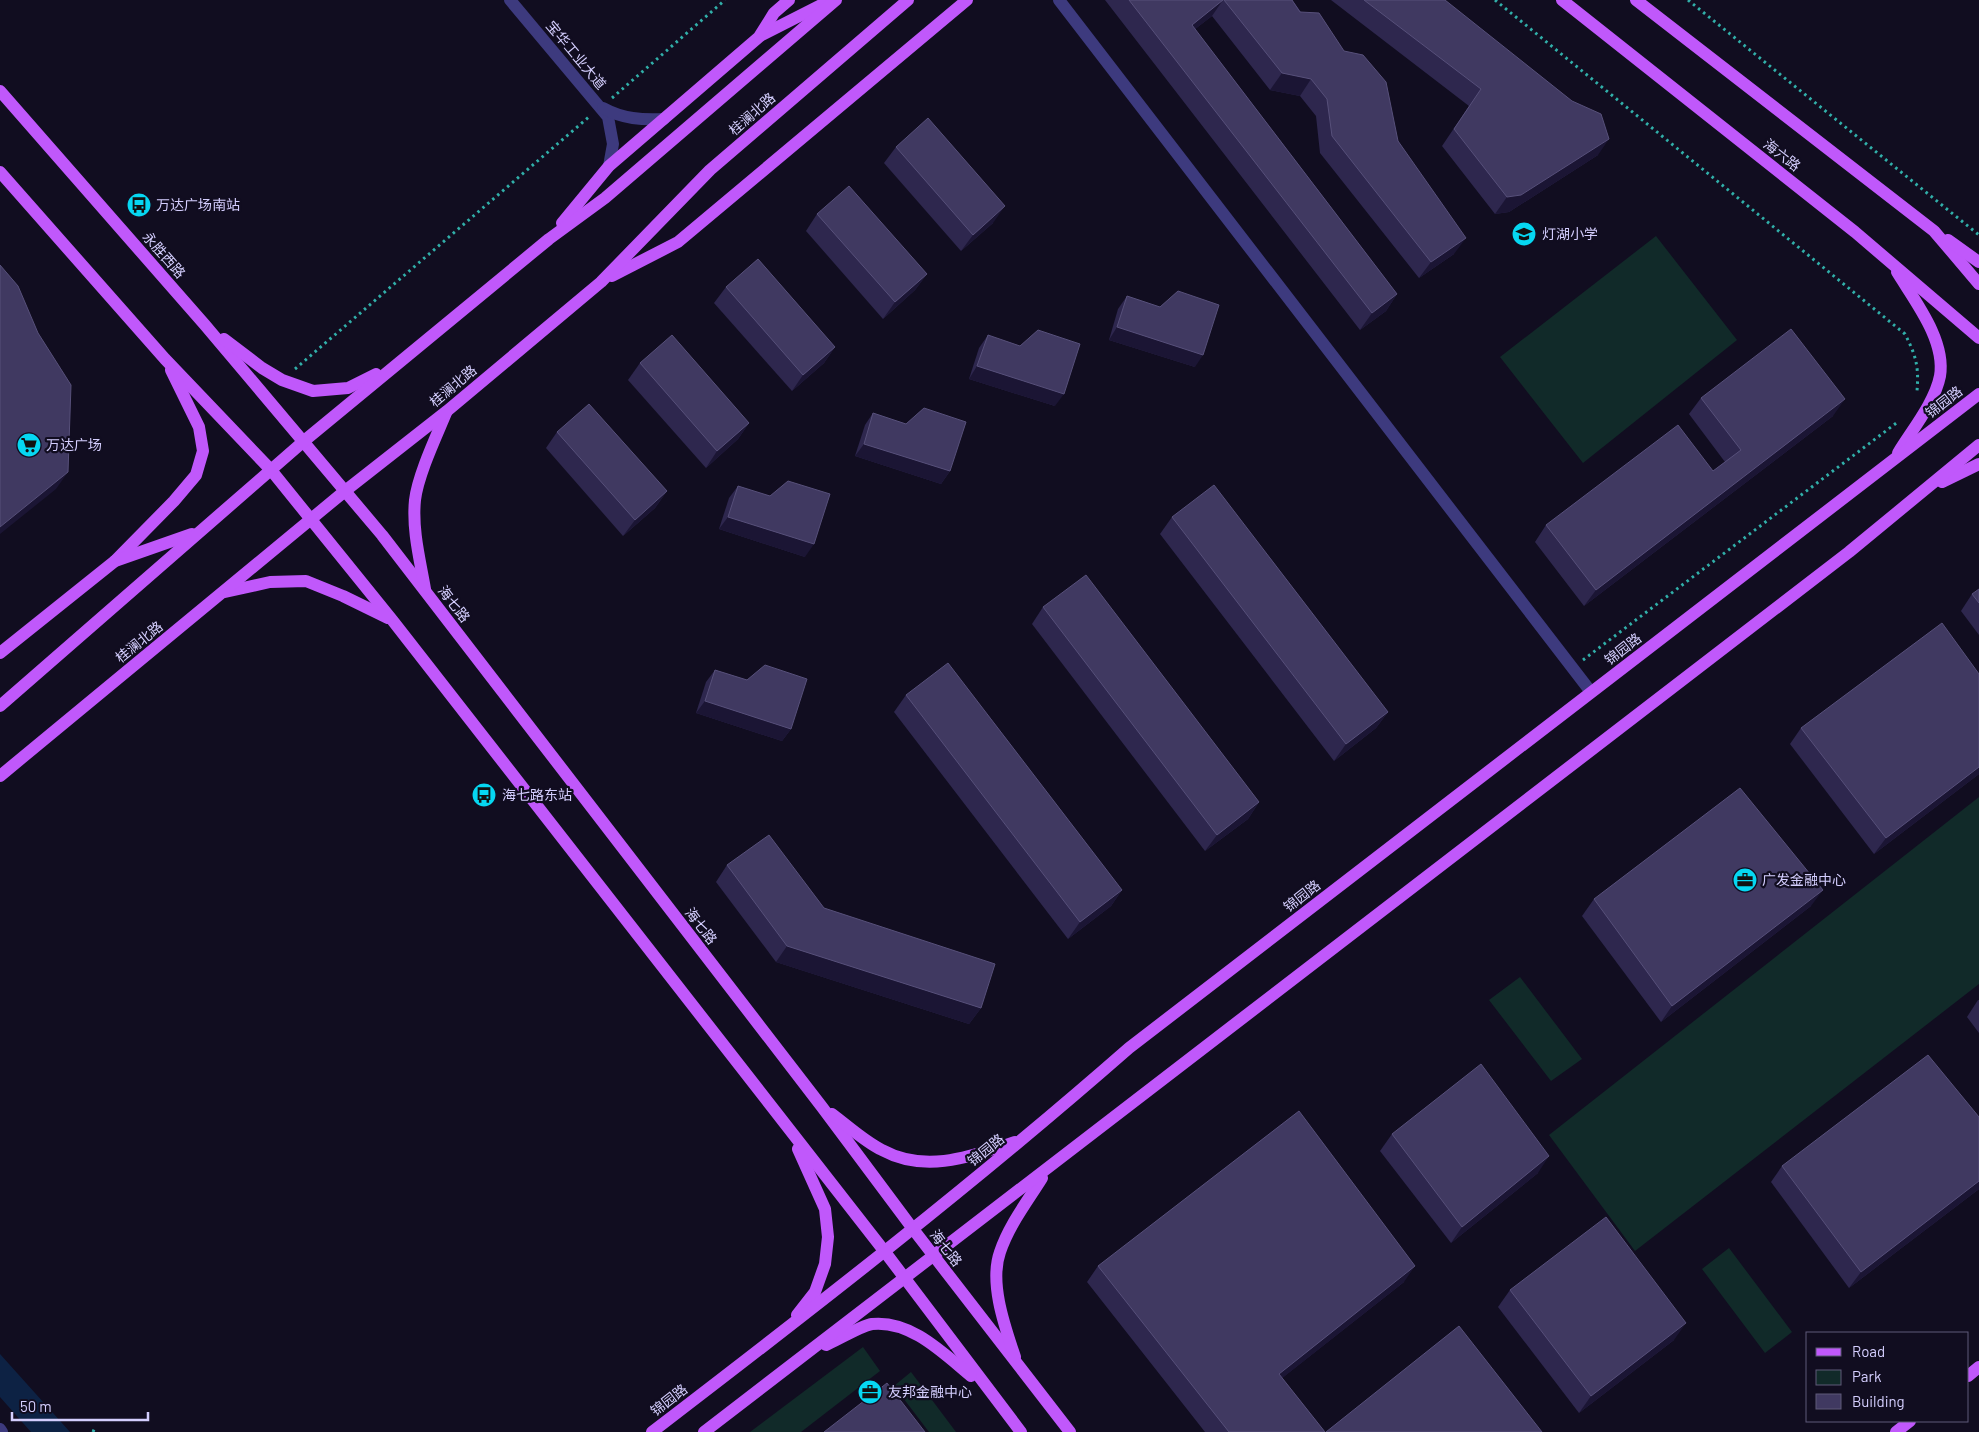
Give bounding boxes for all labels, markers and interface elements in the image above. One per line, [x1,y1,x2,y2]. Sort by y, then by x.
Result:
street label: 宝华工业大道 [543,17,610,92]
street label: 桂澜北路 [725,89,778,138]
street label: 海六路 [1761,135,1804,174]
bus stop icon: 万达广场南站 [126,192,152,218]
place label: 万达广场南站 [156,196,240,213]
school or university icon: 灯湖小学 [1511,221,1537,247]
place label: 灯湖小学 [1542,225,1598,242]
street label: 永胜西路 [140,228,189,281]
street label: 桂澜北路 [426,361,480,410]
street label: 锦园路 [1922,382,1965,421]
supermarket icon: 万达广场 [16,432,42,458]
place label: 万达广场 [46,436,102,453]
street label: 海七路 [435,582,474,625]
street label: 桂澜北路 [112,617,166,666]
street label: 锦园路 [1601,629,1644,668]
bus stop icon: 海七路东站 [471,782,497,808]
place label: 海七路东站 [502,786,572,803]
office icon: 广发金融中心 [1732,867,1758,893]
place label: 广发金融中心 [1762,871,1846,888]
street label: 锦园路 [1280,876,1323,915]
street label: 海七路 [682,904,721,947]
street label: 锦园路 [964,1130,1007,1169]
street label: 海七路 [927,1226,966,1269]
legend [1806,1332,1969,1422]
text: Road [1852,1342,1885,1360]
text: Park [1852,1367,1882,1385]
office icon: 友邦金融中心 [857,1379,883,1405]
street label: 锦园路 [647,1380,690,1419]
place label: 友邦金融中心 [888,1383,972,1400]
scale bar [12,1390,149,1422]
text: Building [1852,1392,1905,1410]
text: 50 m [20,1397,52,1415]

